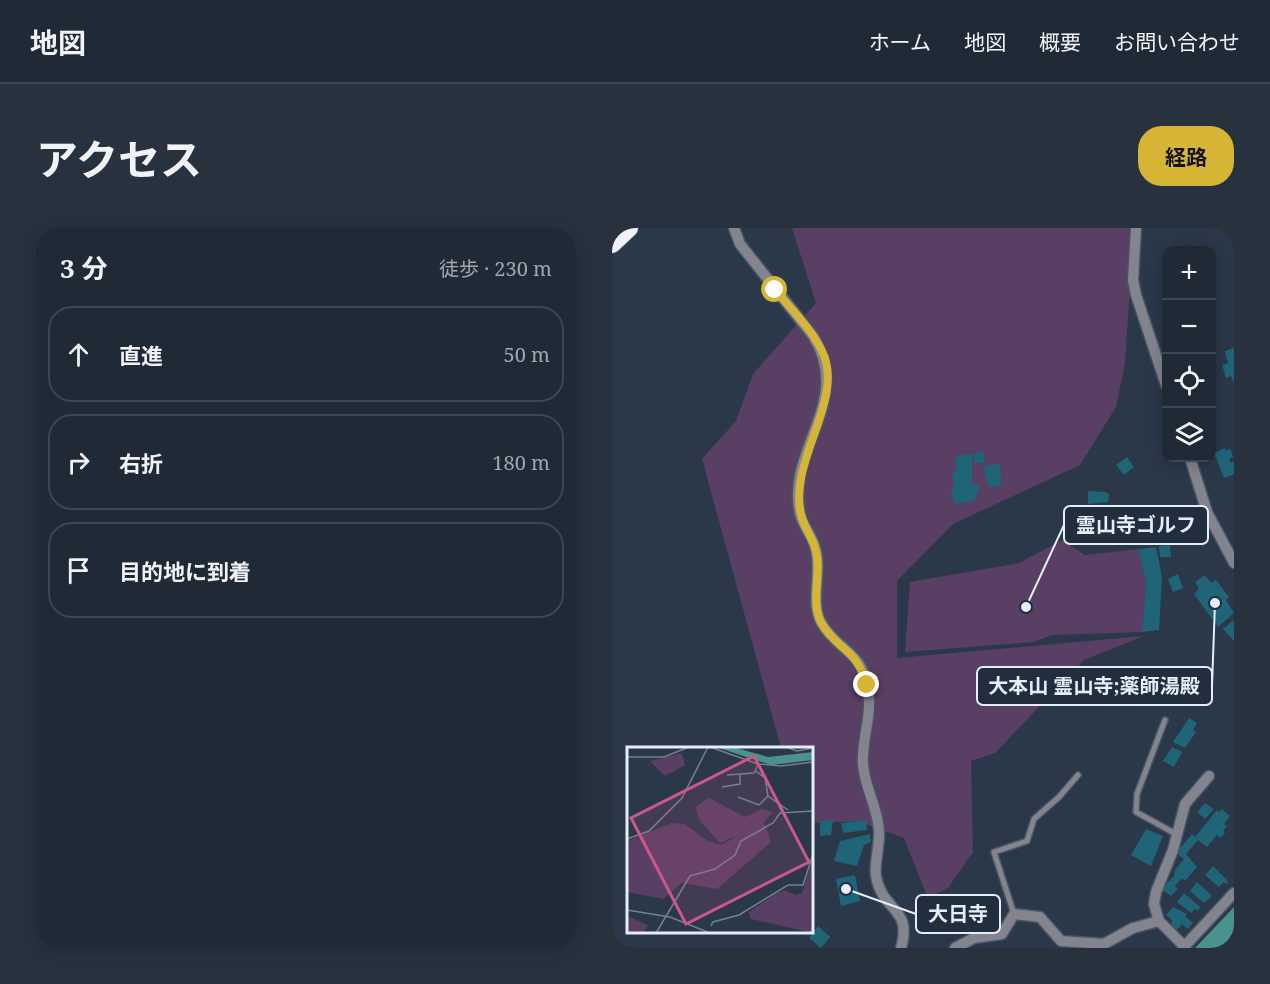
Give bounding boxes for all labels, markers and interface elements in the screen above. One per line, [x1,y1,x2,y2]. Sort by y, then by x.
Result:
text: 地図 [30,23,86,61]
text: ホーム [869,28,931,56]
text: 地図 [964,28,1006,56]
text: 概要 [1039,28,1081,56]
text: お問い合わせ [1114,28,1240,56]
button: 経路 [1138,126,1234,186]
text: アクセス [36,130,202,187]
map controls [1162,246,1216,462]
button: + [1162,246,1216,300]
text: 3 分 [60,250,107,286]
text: 徒歩 · 230 m [439,255,552,282]
route start [761,276,787,302]
button: − [1162,300,1216,354]
icon: ahead [62,338,95,371]
text: 直進 [119,340,163,370]
text: 50 m [504,341,550,368]
button: locate [1162,354,1216,408]
button: layers [1162,408,1216,462]
icon: right [62,446,95,479]
text: 右折 [119,448,163,478]
text: 180 m [492,449,550,476]
callout: 霊山寺ゴルフ [1064,506,1208,544]
text: 霊山寺ゴルフ [1076,511,1196,538]
icon: arrive [62,554,95,587]
text: 目的地に到着 [119,556,251,586]
callout: 大本山 霊山寺;薬師湯殿 [977,667,1212,705]
route end [853,671,879,697]
text: 大本山 霊山寺;薬師湯殿 [988,672,1200,699]
inset map [627,747,813,933]
callout: 大日寺 [916,895,1000,933]
text: 大日寺 [928,900,988,927]

